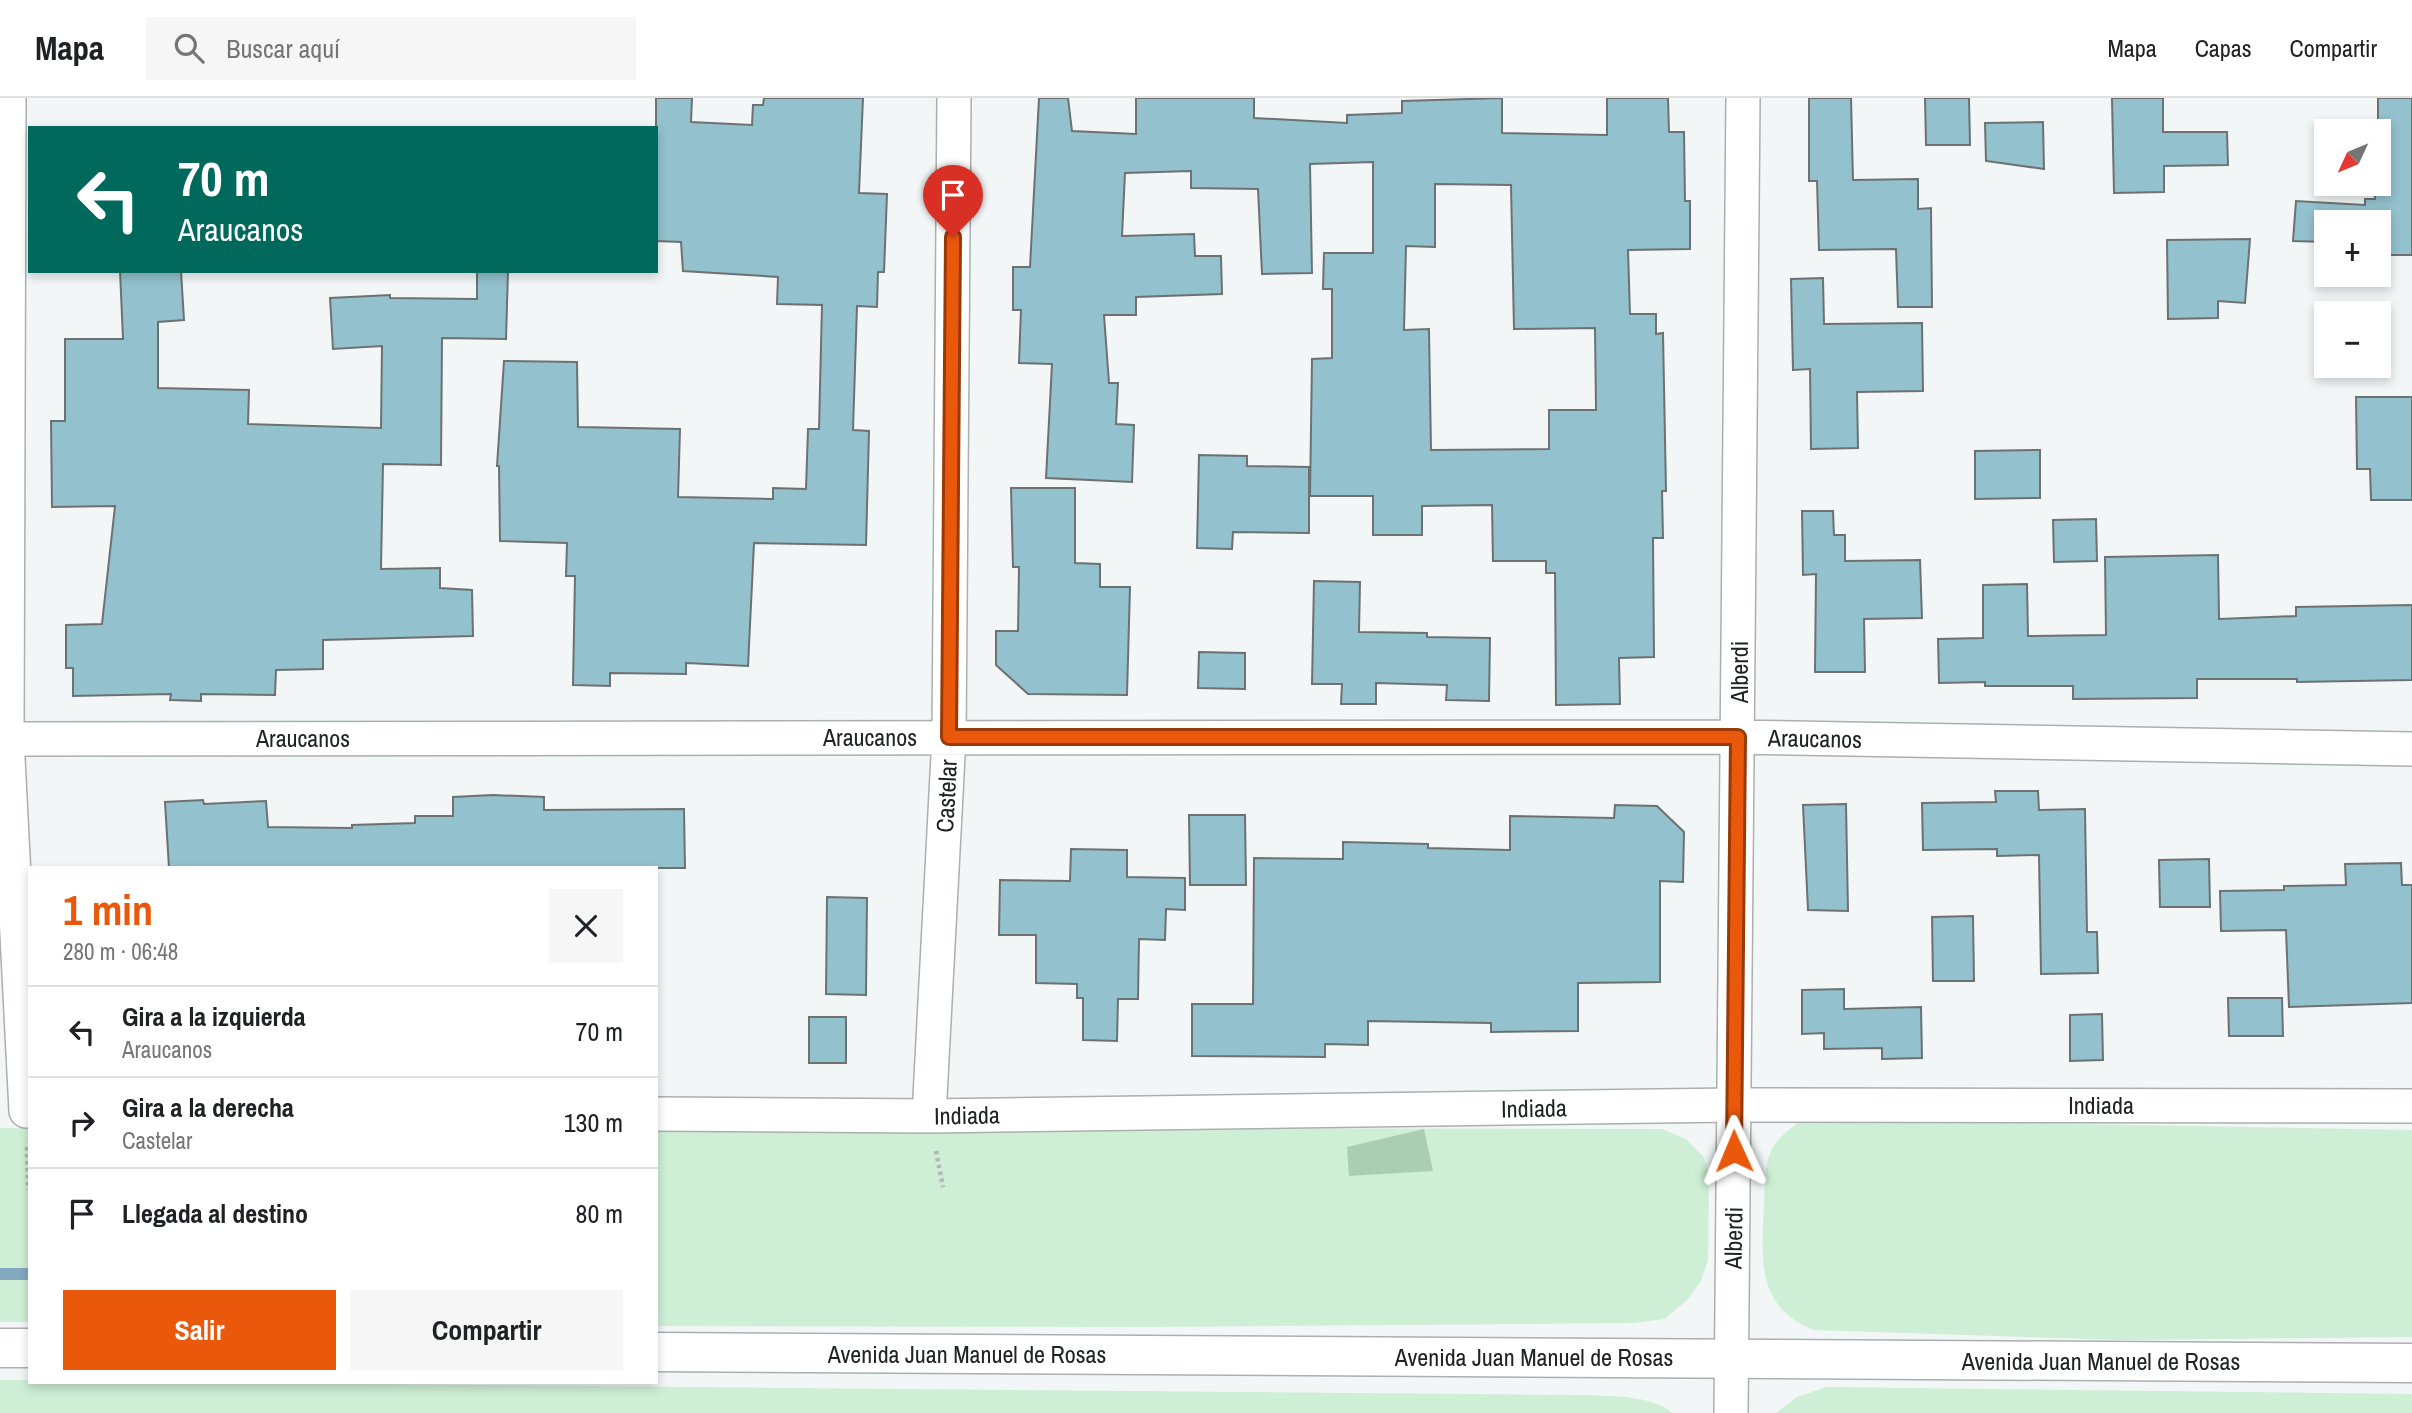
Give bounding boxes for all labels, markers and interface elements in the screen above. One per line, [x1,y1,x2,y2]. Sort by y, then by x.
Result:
search box [146,17,636,80]
text: Mapa [35,26,104,70]
icon: search [170,29,208,67]
text: Buscar aquí [226,31,340,66]
text: Mapa [2107,32,2157,64]
text: Capas [2195,32,2252,64]
text: Compartir [2290,32,2377,64]
north arrow [2314,119,2390,196]
map controls [2314,119,2391,378]
text: 70 m [178,145,270,211]
icon: left [63,154,154,245]
pin [923,165,983,237]
icon: arrive [934,176,972,214]
text: Araucanos [178,208,303,251]
button: + [2314,210,2391,287]
button: − [2314,301,2391,378]
street label: Alberdi [1723,641,1755,704]
street label: Araucanos [822,721,917,753]
street label: Araucanos [1767,721,1862,755]
street label: Araucanos [255,722,350,754]
street label: Castelar [928,758,964,833]
text: 1 min [63,882,153,938]
button: close [549,889,623,963]
text: 280 m · 06:48 [63,936,178,967]
text: Gira a la izquierda [122,999,306,1034]
icon: left [63,1013,101,1051]
text: 70 m [576,1014,623,1049]
text: Araucanos [122,1034,212,1065]
street label: Indiada [2068,1089,2134,1121]
text: Gira a la derecha [122,1090,294,1125]
street label: Indiada [1501,1091,1567,1125]
street label: Indiada [934,1098,1000,1132]
icon: right [63,1104,101,1142]
text: 130 m [564,1105,623,1140]
position arrow [1697,1114,1771,1188]
text: Castelar [122,1125,192,1156]
icon: arrive [63,1195,101,1233]
text: Llegada al destino [122,1196,308,1231]
text: 80 m [576,1196,623,1231]
street label: Alberdi [1716,1207,1750,1270]
button: Salir [63,1290,336,1370]
button: Compartir [350,1290,623,1370]
street label: Avenida Juan Manuel de Rosas [827,1338,1106,1370]
street label: Avenida Juan Manuel de Rosas [1394,1341,1673,1373]
street label: Avenida Juan Manuel de Rosas [1961,1345,2240,1377]

